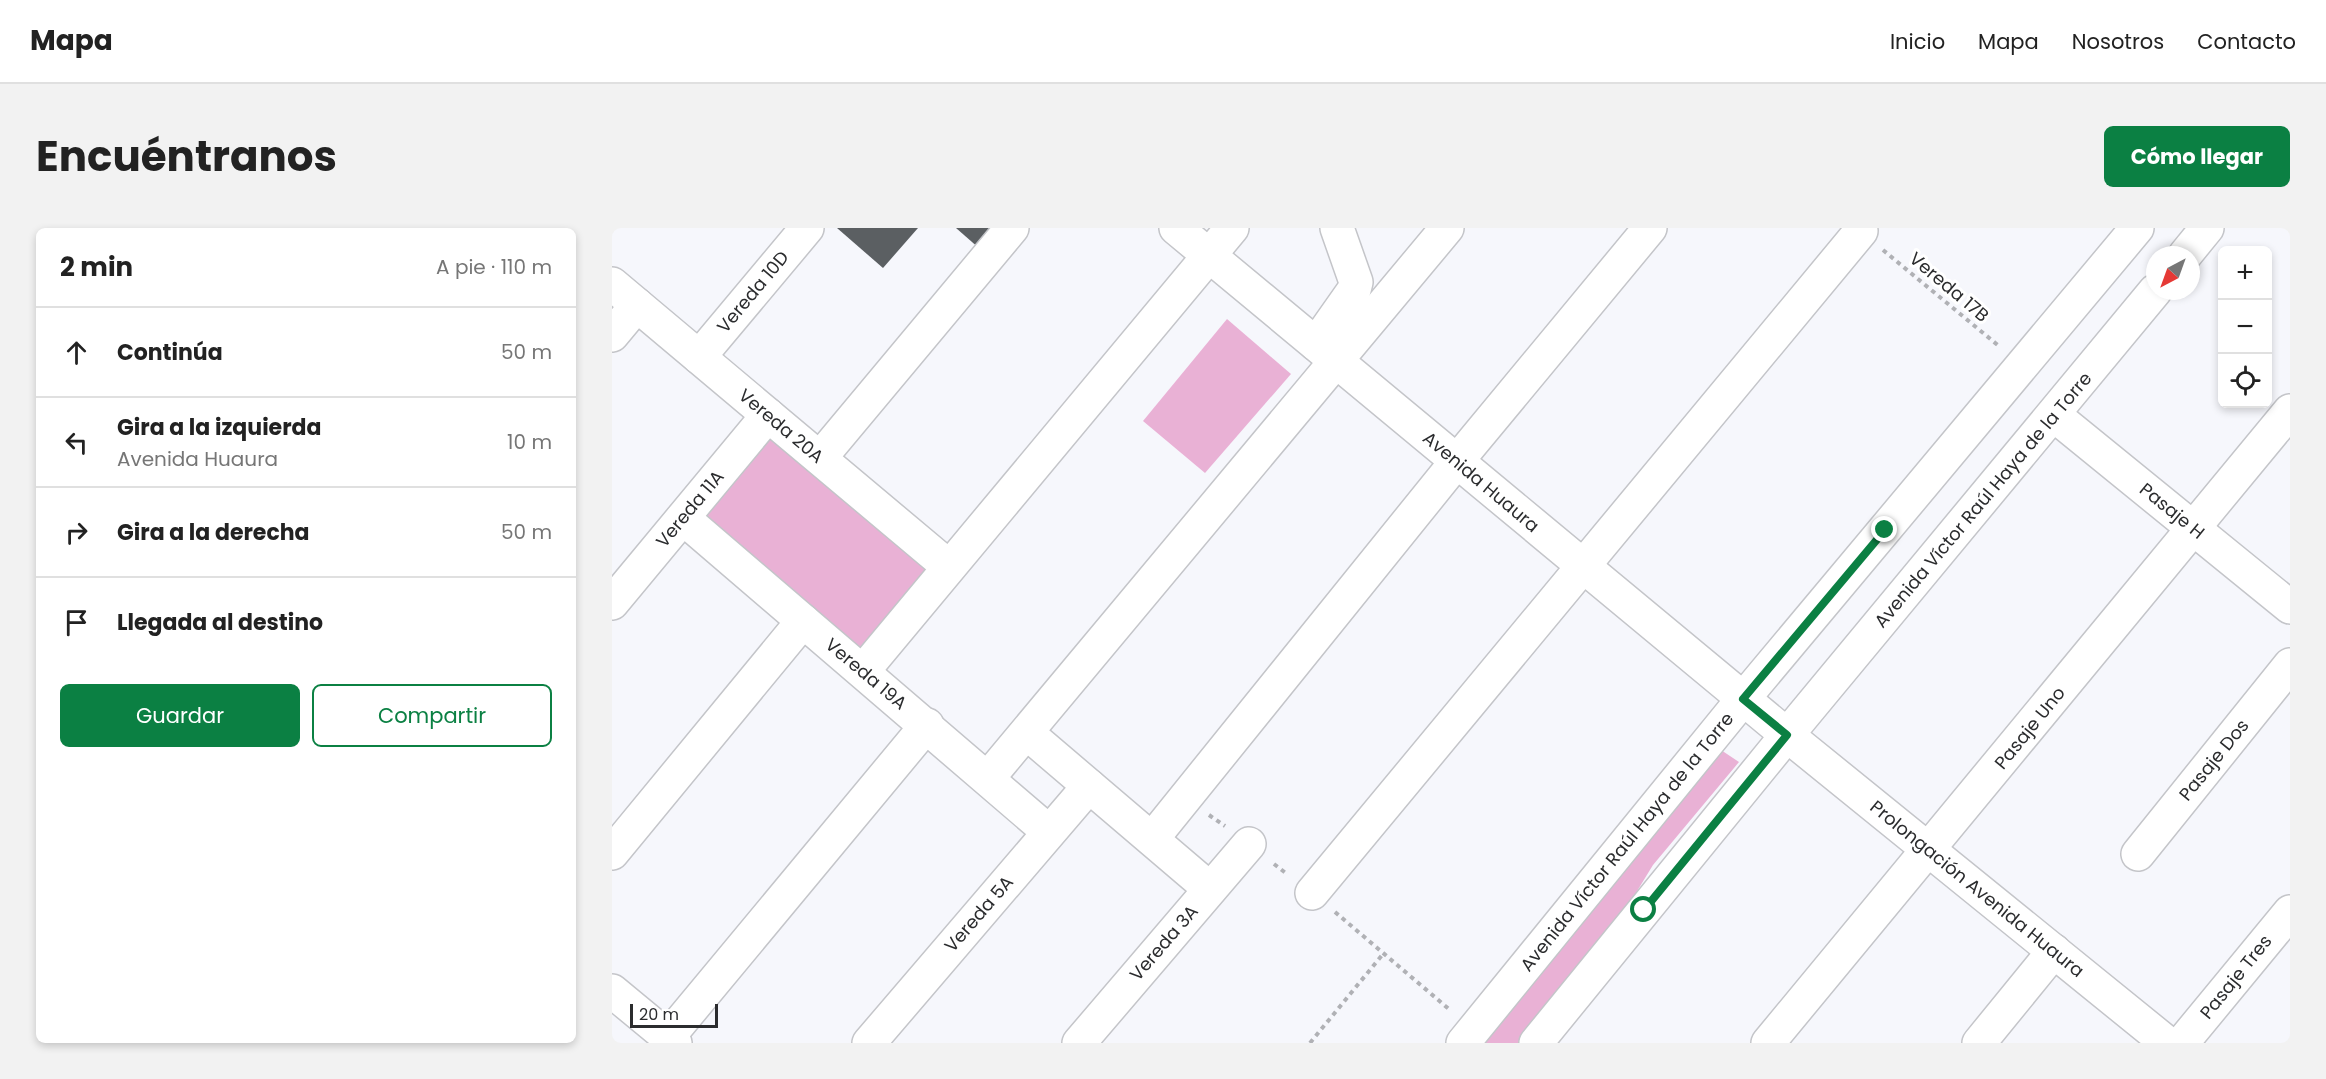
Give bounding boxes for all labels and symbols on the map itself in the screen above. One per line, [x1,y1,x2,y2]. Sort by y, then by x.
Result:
street label: Vereda 10D [711,245,794,338]
street label: Vereda 17B [1904,246,1994,327]
north arrow [2146,246,2200,300]
street label: Avenida Víctor Raúl Haya de la Torre [1868,367,2097,633]
street label: Vereda 20A [733,383,829,469]
street label: Avenida Huaura [1418,425,1545,538]
street label: Vereda 11A [650,465,729,553]
street label: Pasaje H [2135,477,2210,545]
route end [1871,516,1897,542]
street label: Vereda 19A [820,632,912,715]
street label: Pasaje Uno [1988,681,2071,774]
street label: Avenida Víctor Raúl Haya de la Torre [1514,707,1739,976]
street label: Pasaje Dos [2173,714,2254,806]
street label: Prolongación Avenida Huaura [1865,794,2090,983]
street label: Vereda 5A [938,870,1019,957]
route start [1630,896,1656,922]
street label: Vereda 3A [1124,899,1204,986]
street label: Pasaje Tres [2194,929,2277,1024]
scale bar [630,1001,718,1028]

